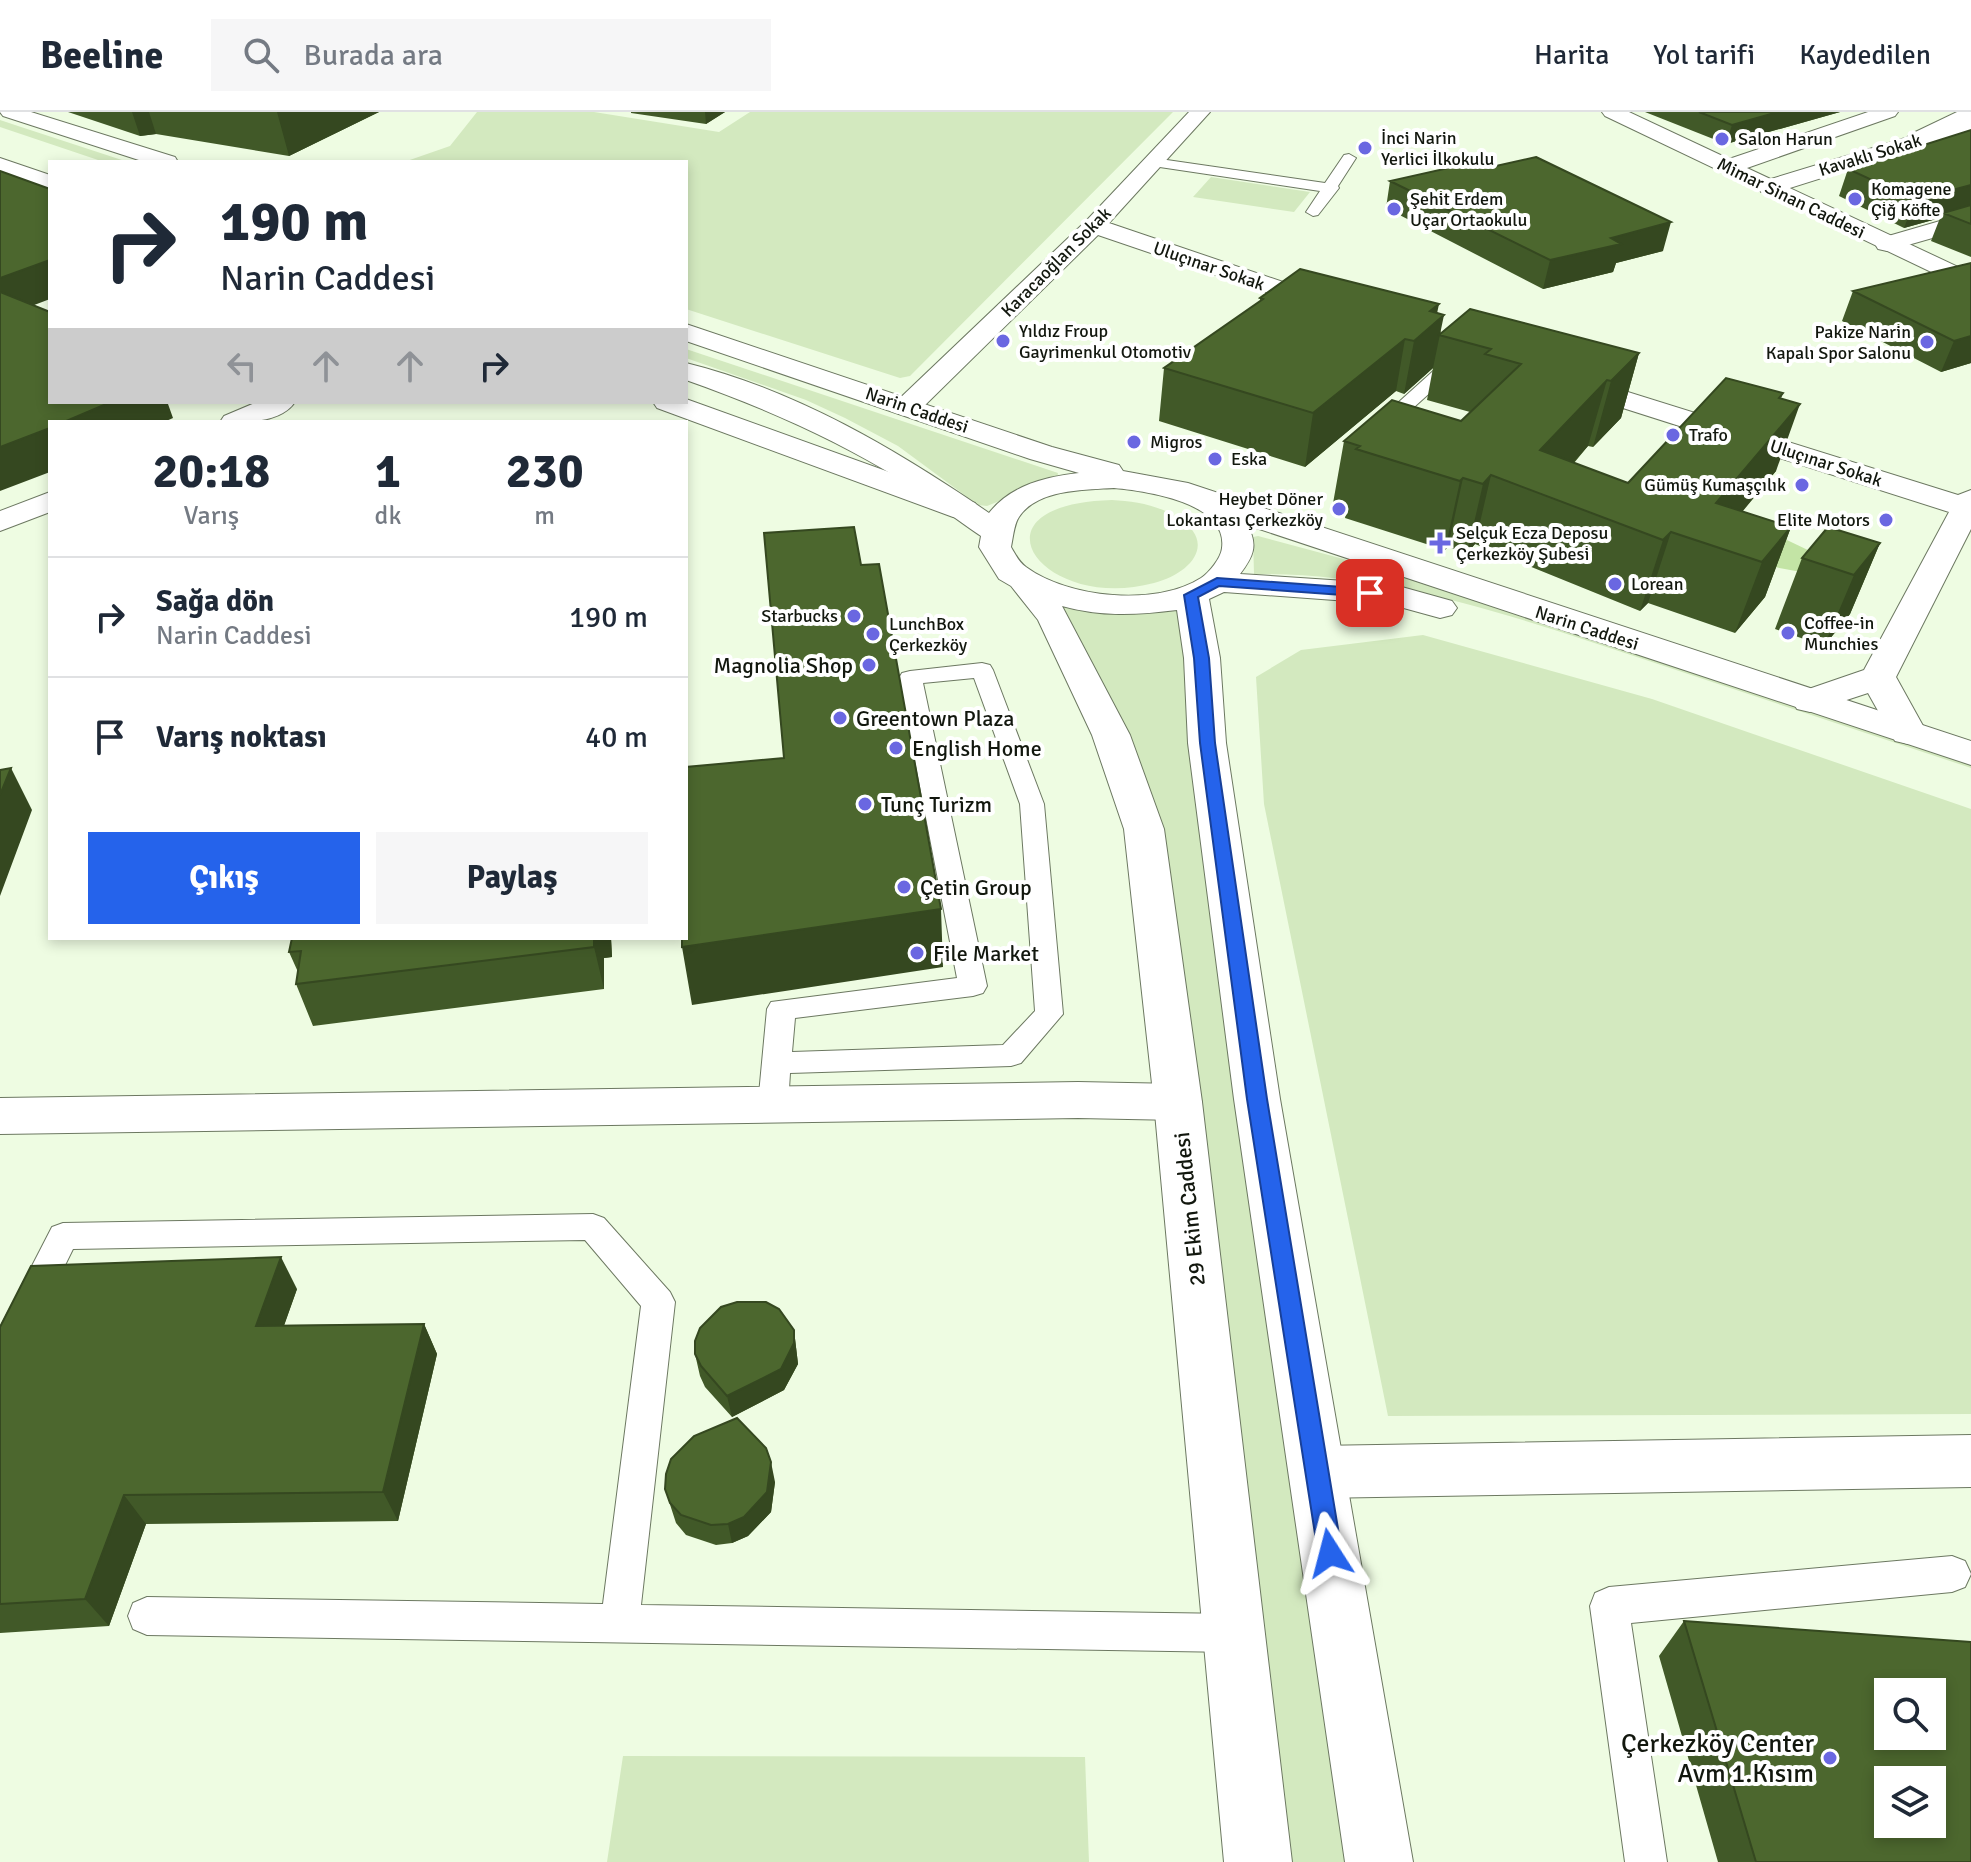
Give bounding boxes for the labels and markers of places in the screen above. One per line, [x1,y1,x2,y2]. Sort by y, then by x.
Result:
place label: İnci Narin Yerlici İlkokulu [1381,127,1494,170]
place label: Salon Harun [1738,128,1833,150]
marker: Salon Harun [1713,130,1731,148]
marker: İnci Narin Yerlici İlkokulu [1356,139,1374,157]
place label: Komagene Çiğ Köfte [1871,178,1952,221]
place label: Şehit Erdem Uçar Ortaokulu [1410,188,1527,231]
marker: Komagene Çiğ Köfte [1846,190,1864,208]
marker: Şehit Erdem Uçar Ortaokulu [1385,200,1403,218]
place label: Yıldız Froup Gayrimenkul Otomotiv [1019,320,1192,363]
place label: Pakize Narin Kapalı Spor Salonu [1766,321,1911,364]
marker: Yıldız Froup Gayrimenkul Otomotiv [994,332,1012,350]
marker: Pakize Narin Kapalı Spor Salonu [1918,333,1936,351]
place label: Trafo [1689,424,1728,446]
marker: Trafo [1664,426,1682,444]
place label: Migros [1150,431,1203,453]
marker: Migros [1125,433,1143,451]
place label: Eska [1231,448,1267,470]
marker: Eska [1206,450,1224,468]
place label: Gümüş Kumaşçılık [1644,474,1786,496]
marker: Gümüş Kumaşçılık [1793,476,1811,494]
place label: Heybet Döner Lokantası Çerkezköy [1166,488,1324,531]
marker: Heybet Döner Lokantası Çerkezköy [1330,500,1348,518]
place label: Elite Motors [1777,509,1870,531]
marker: Elite Motors [1877,511,1895,529]
place label: Selçuk Ecza Deposu Çerkezköy Şubesi [1456,522,1608,565]
marker: Selçuk Ecza Deposu Çerkezköy Şubesi [1431,534,1449,552]
pin [1336,559,1404,627]
place label: Lorean [1631,573,1684,595]
marker: Lorean [1606,575,1624,593]
place label: Starbucks [761,605,838,627]
marker: Starbucks [845,607,863,625]
place label: Coffee-in Munchies [1804,612,1878,655]
place label: LunchBox Çerkezköy [889,613,968,656]
marker: Coffee-in Munchies [1779,624,1797,642]
marker: LunchBox Çerkezköy [864,625,882,643]
place label: Magnolia Shop [714,652,853,679]
marker: Magnolia Shop [860,656,878,674]
place label: Greentown Plaza [856,705,1014,732]
marker: Greentown Plaza [831,709,849,727]
place label: English Home [912,735,1042,762]
marker: English Home [887,739,905,757]
place label: Tunç Turizm [881,791,992,818]
marker: Tunç Turizm [856,795,874,813]
place label: Çetin Group [920,874,1032,901]
marker: Çetin Group [895,878,913,896]
place label: File Market [933,940,1039,967]
marker: File Market [908,944,926,962]
place label: Çerkezköy Center Avm 1.Kısım [1621,1728,1814,1790]
marker: Çerkezköy Center Avm 1.Kısım [1821,1749,1839,1767]

